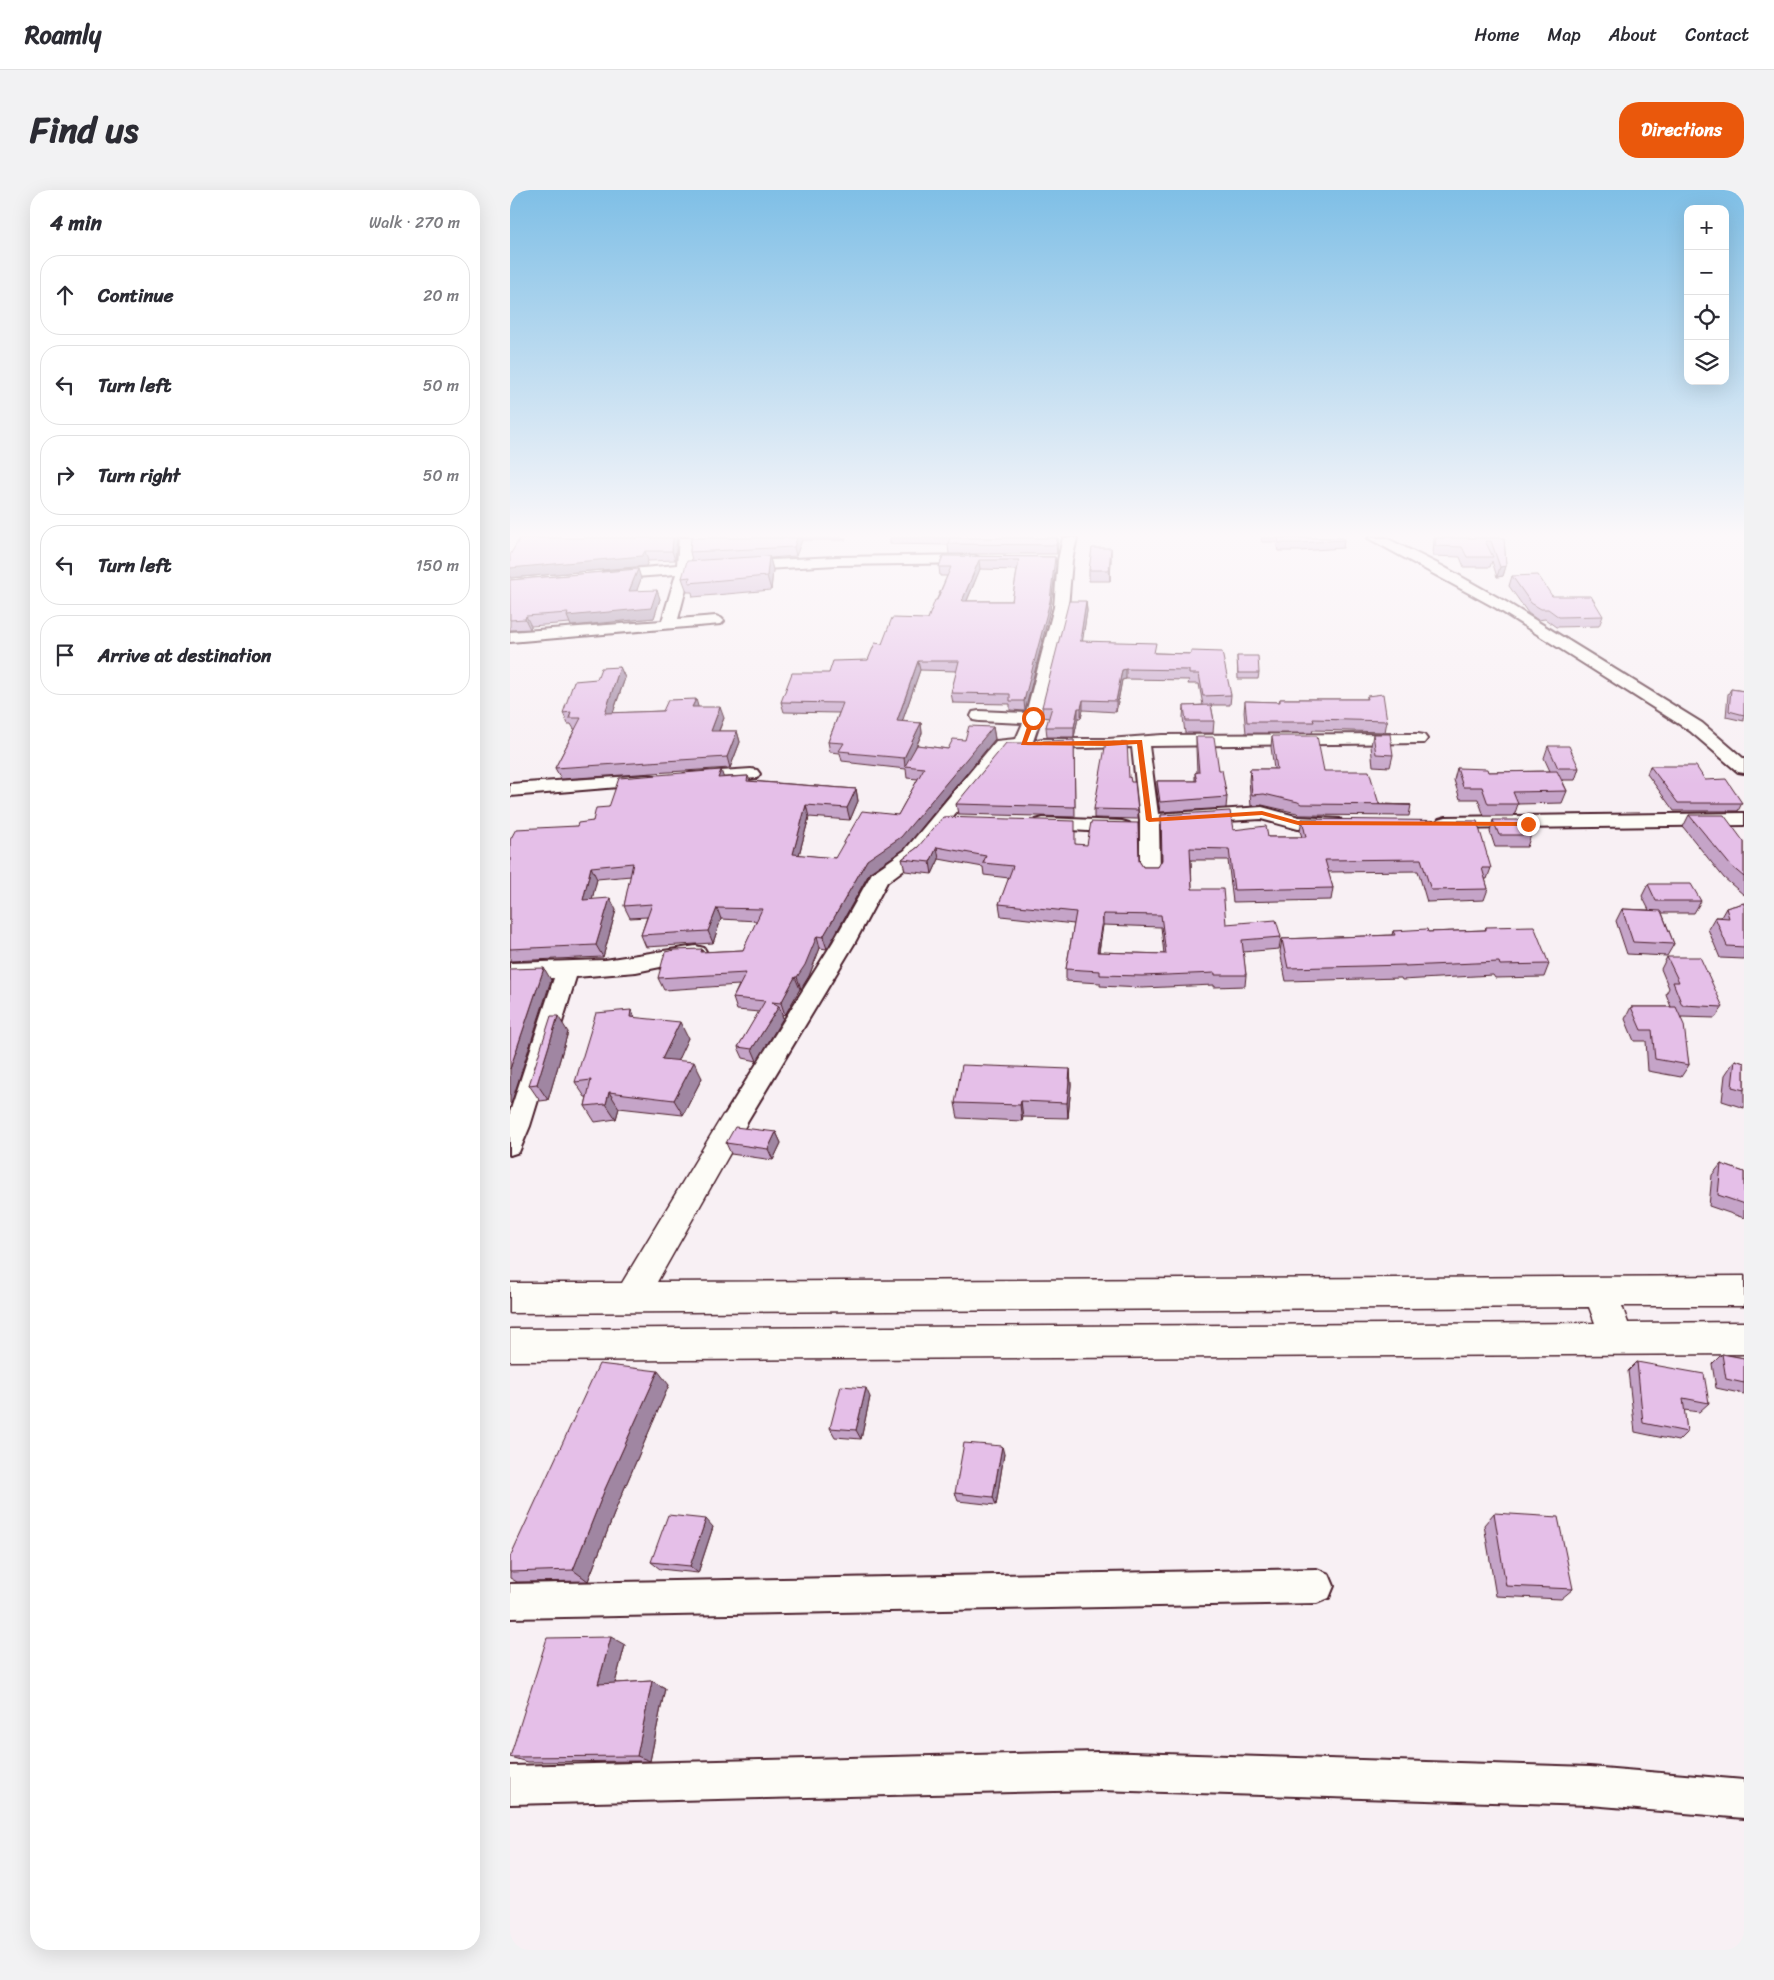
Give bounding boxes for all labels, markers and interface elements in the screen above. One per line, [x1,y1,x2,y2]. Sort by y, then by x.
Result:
text: Roamly [25,14,101,56]
text: Home [1475,19,1520,51]
text: Map [1548,19,1581,51]
text: About [1609,19,1657,51]
text: Contact [1685,19,1749,51]
text: Find us [30,99,138,161]
button: Directions [1619,102,1744,158]
text: 4 min [50,204,102,242]
map controls [1684,205,1729,385]
button: + [1684,205,1729,250]
text: Walk · 270 m [369,208,460,237]
button: − [1684,250,1729,295]
text: Continue [98,279,174,312]
icon: ahead [51,281,79,309]
text: 20 m [423,281,459,310]
button: locate [1684,295,1729,340]
button: layers [1684,340,1729,385]
text: Turn left [98,369,171,402]
icon: left [51,371,79,399]
text: 50 m [423,371,459,400]
text: Turn right [98,459,180,492]
icon: right [51,461,79,489]
text: 50 m [423,461,459,490]
text: Turn left [98,549,171,582]
icon: left [51,551,79,579]
text: 150 m [416,551,459,580]
text: Arrive at destination [98,639,271,672]
icon: arrive [51,641,79,669]
route start [1022,707,1045,730]
route end [1517,813,1540,836]

